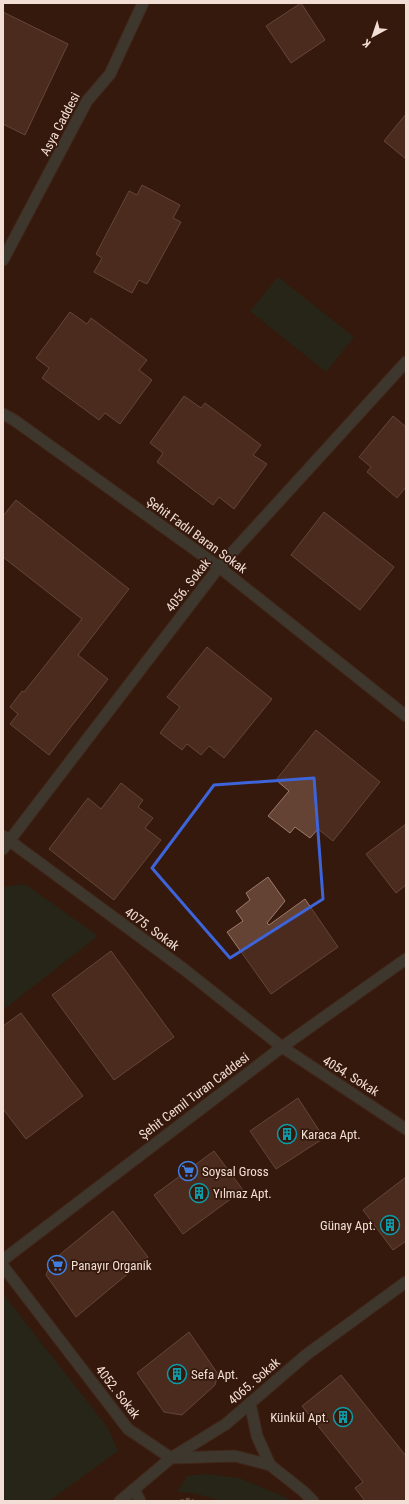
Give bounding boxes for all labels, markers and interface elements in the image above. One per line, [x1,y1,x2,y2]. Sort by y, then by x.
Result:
north arrow [353,16,393,56]
text: K [360,36,373,50]
street label: Asya Caddesi [37,90,83,158]
street label: Şehit Fadıl Baran Sokak [144,494,250,577]
street label: 4056. Sokak [163,555,213,615]
street label: 4075. Sokak [122,904,182,954]
street label: Şehit Cemil Turan Caddesi [136,1050,252,1142]
street label: 4054. Sokak [320,1053,382,1099]
building icon: Karaca Apt. [276,1123,298,1145]
place label: Karaca Apt. [301,1127,361,1142]
supermarket icon: Soysal Gross [177,1160,199,1182]
place label: Soysal Gross [202,1164,269,1179]
building icon: Yılmaz Apt. [188,1182,210,1204]
place label: Yılmaz Apt. [213,1186,272,1201]
building icon: Günay Apt. [379,1214,401,1236]
place label: Günay Apt. [320,1218,376,1233]
supermarket icon: Panayır Organik [46,1254,68,1276]
place label: Panayır Organik [71,1258,152,1273]
street label: 4065. Sokak [225,1354,283,1407]
street label: 4052. Sokak [93,1362,143,1422]
building icon: Sefa Apt. [166,1363,188,1385]
place label: Sefa Apt. [191,1367,238,1382]
building icon: Künkül Apt. [332,1406,354,1428]
place label: Künkül Apt. [270,1410,329,1425]

